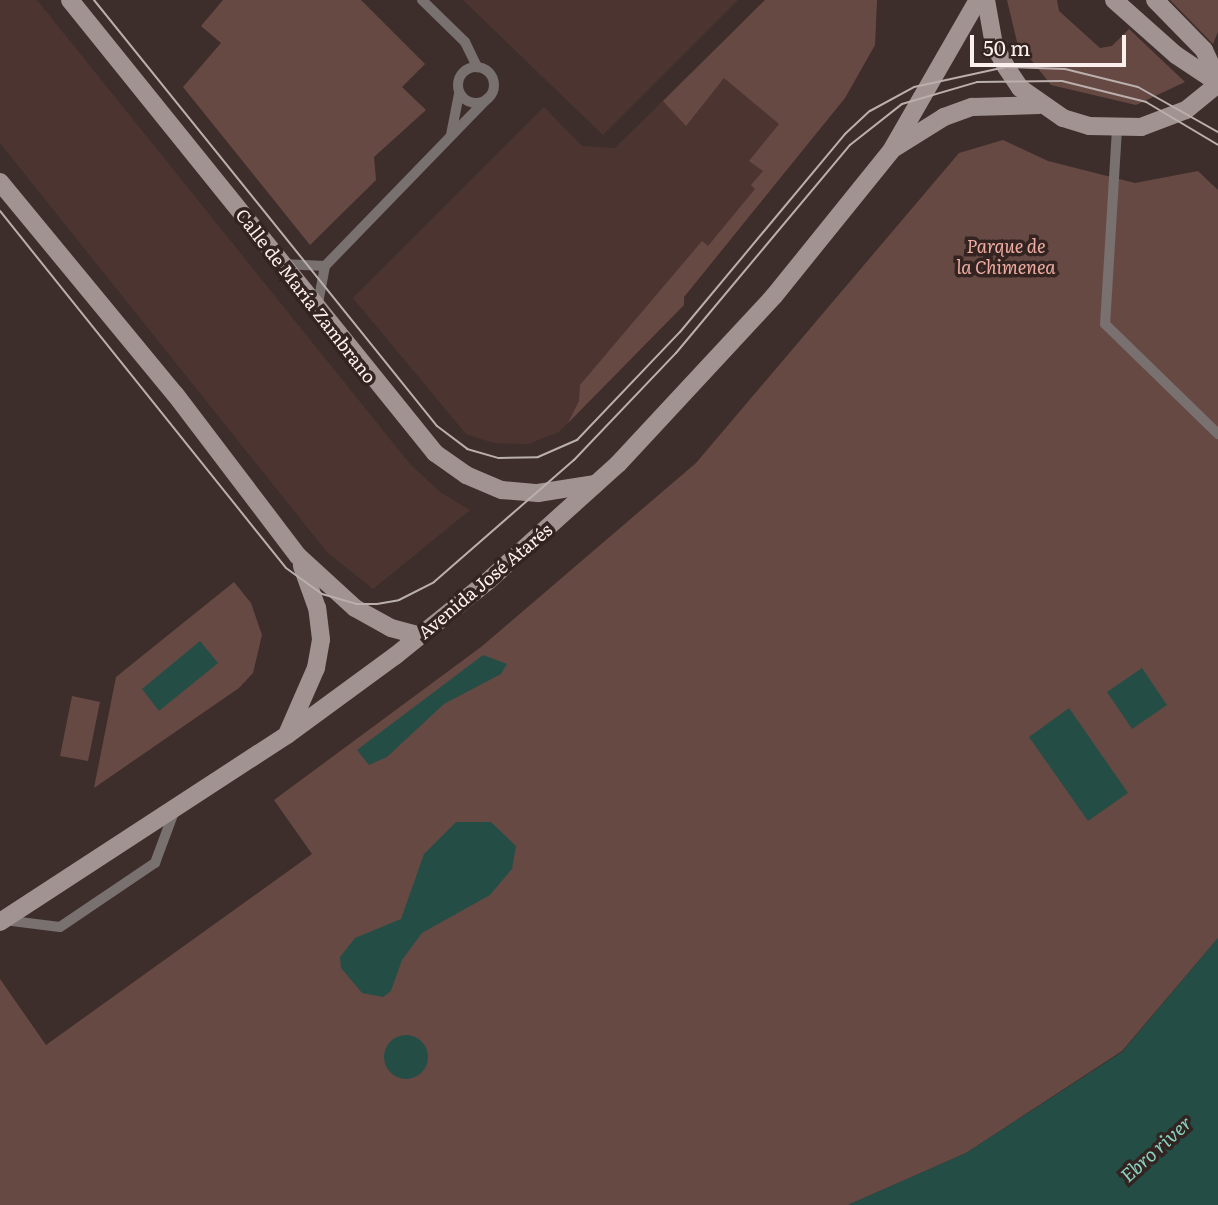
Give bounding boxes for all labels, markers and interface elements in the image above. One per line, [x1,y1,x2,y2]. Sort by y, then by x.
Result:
scale bar [973,21,1129,65]
text: 50 m [983,31,1030,62]
street label: Calle de María Zambrano [231,205,381,387]
park label: Parque de la Chimenea [956,236,1056,278]
street label: Avenida José Atarés [414,519,556,643]
water label: Ebro river [1116,1111,1196,1187]

